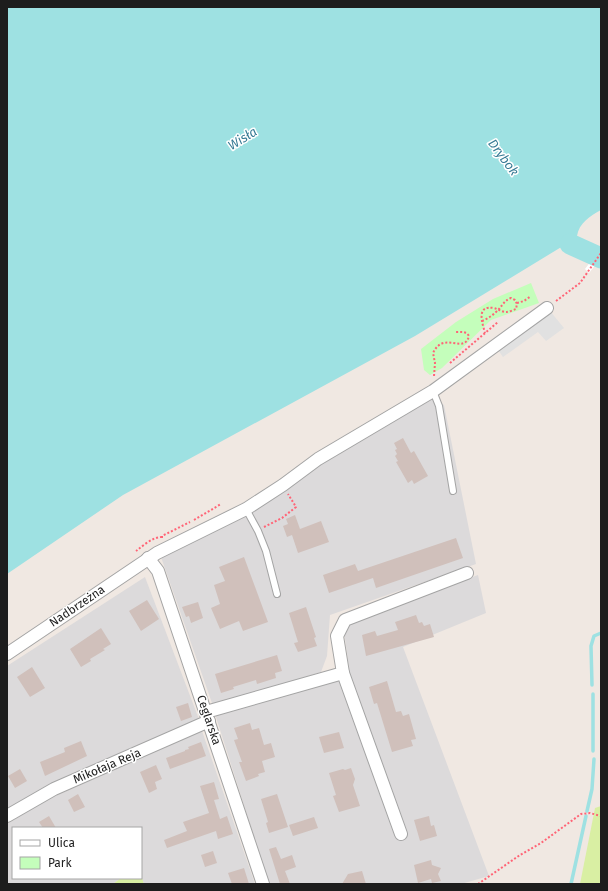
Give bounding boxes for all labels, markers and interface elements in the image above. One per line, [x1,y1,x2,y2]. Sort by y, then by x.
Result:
water label: Wisła [225,124,259,153]
water label: Drybok [485,136,522,178]
street label: Nadbrzeżna [47,582,107,630]
street label: Ceglarska [194,693,224,747]
street label: Mikołaja Reja [71,745,143,787]
legend [12,827,142,879]
text: Ulica [48,836,75,850]
text: Park [48,856,72,870]

